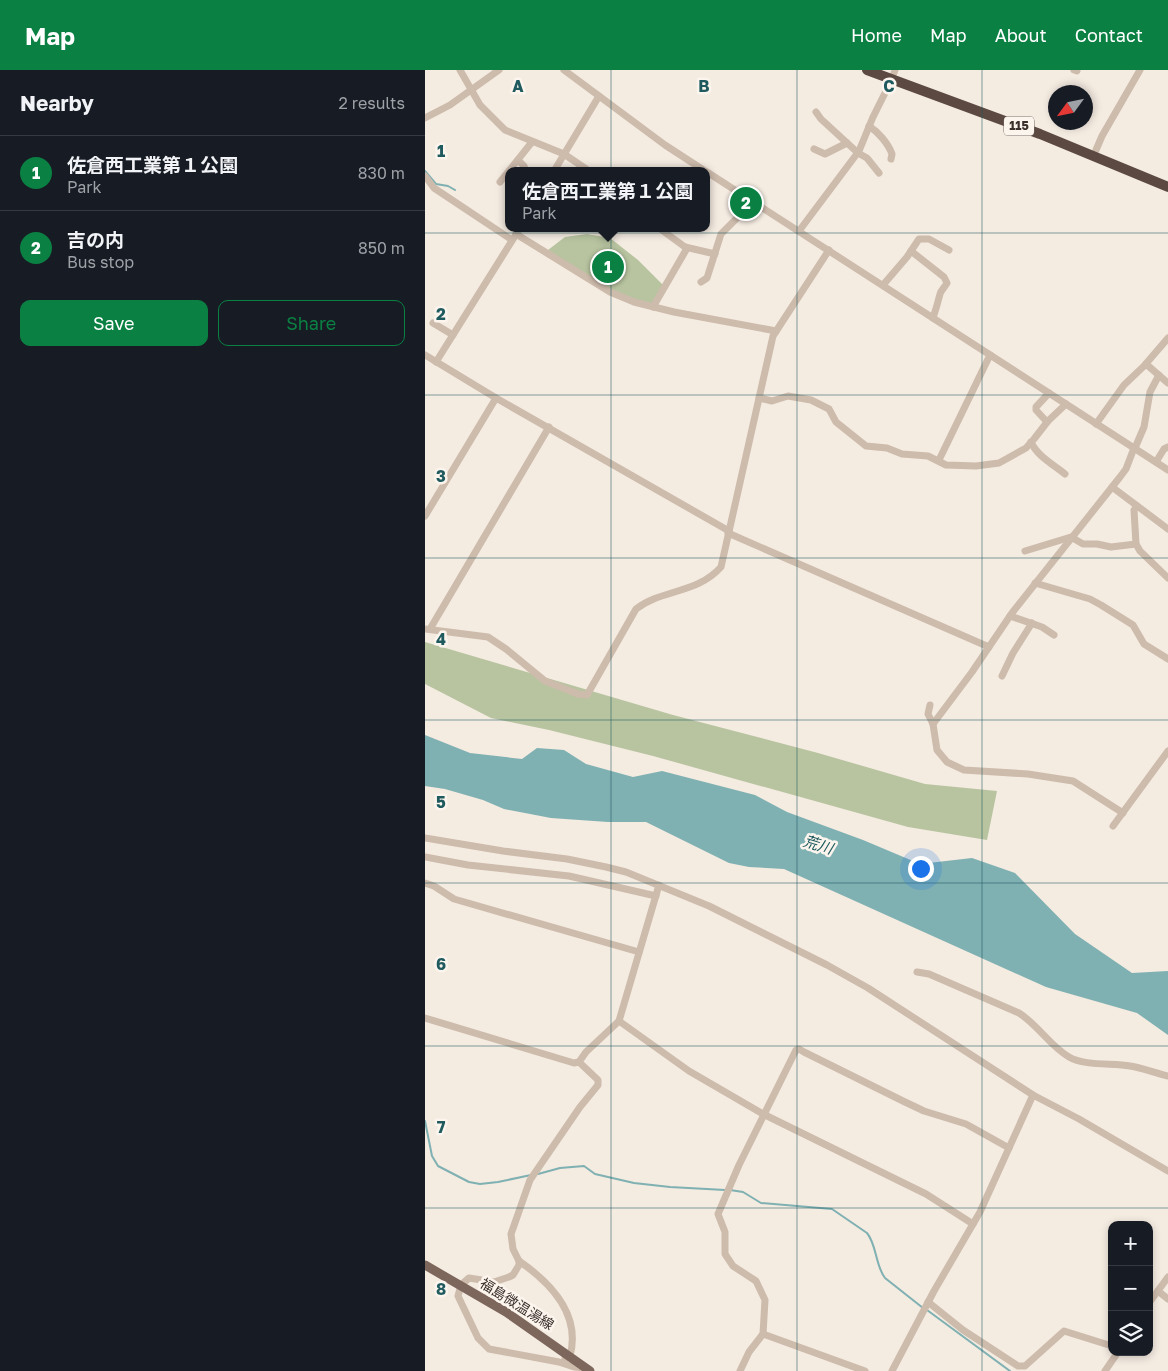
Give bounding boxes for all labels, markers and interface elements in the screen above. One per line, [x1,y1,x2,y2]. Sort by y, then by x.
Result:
text: Map [25,21,75,50]
text: Home [851,24,902,46]
text: Map [930,24,967,46]
text: About [995,24,1047,46]
text: Contact [1075,24,1143,46]
text: A [512,76,524,96]
text: B [698,76,710,96]
text: C [883,76,895,96]
north arrow [1048,85,1093,130]
text: Nearby [20,90,94,116]
text: 2 results [339,93,405,113]
road number: 115 [1004,116,1034,136]
text: 1 [437,141,445,161]
text: 佐倉西工業第１公園 [67,153,238,176]
text: 1 [32,163,40,183]
text: 830 m [358,163,405,183]
popup [505,167,710,232]
text: Park [67,177,102,197]
text: 佐倉西工業第１公園 [522,179,693,202]
pin: 2 [730,184,762,222]
text: Park [522,203,557,223]
text: 吉の内 [67,228,124,251]
text: 2 [31,238,41,258]
text: 850 m [358,238,405,258]
pin: 1 [592,248,624,286]
text: Bus stop [67,252,134,272]
button: Save [20,300,208,346]
button: Share [218,300,405,346]
text: 2 [436,304,446,324]
text: 3 [436,466,446,486]
text: 4 [436,629,446,649]
text: 5 [436,792,446,812]
water label: 荒川 [801,831,837,858]
your location [908,856,934,882]
text: 6 [436,954,446,974]
text: 7 [437,1117,446,1137]
map controls [1108,1221,1153,1356]
button: + [1108,1221,1153,1266]
button: − [1108,1266,1153,1311]
street label: 福島微温湯線 [477,1274,557,1333]
text: 8 [436,1279,446,1299]
button: layers [1108,1311,1153,1356]

